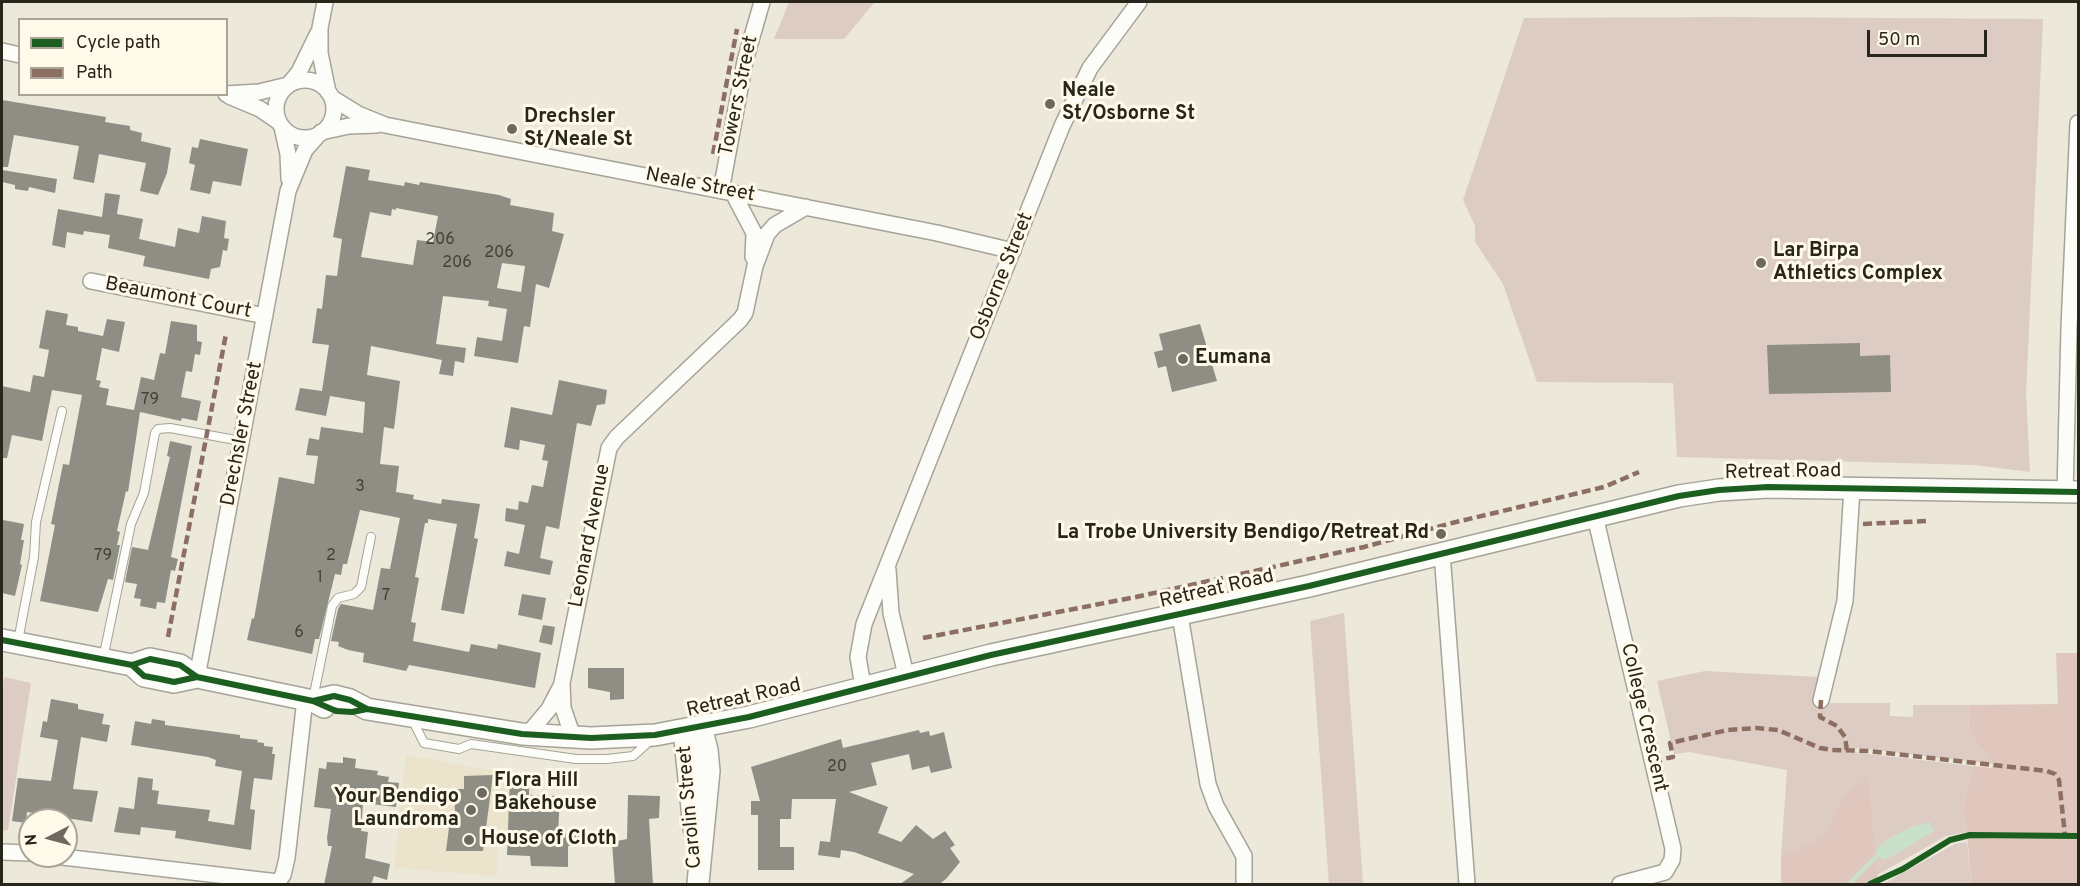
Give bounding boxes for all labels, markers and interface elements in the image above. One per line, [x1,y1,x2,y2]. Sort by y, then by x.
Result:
legend [18,18,228,96]
scale bar [1870,18,1990,56]
text: 50 m [1878,29,1920,52]
text: Cycle path [76,32,161,55]
street label: Towers Street [716,34,764,158]
text: Path [76,62,113,85]
place label: Neale St/Osborne St [1062,80,1195,127]
marker: Neale St/Osborne St [1043,97,1057,111]
place label: Drechsler St/Neale St [524,106,633,153]
marker: Drechsler St/Neale St [505,122,519,136]
street label: Neale Street [643,164,757,208]
street label: Osborne Street [966,210,1040,344]
house number: 206 [425,231,455,251]
place label: Lar Birpa Athletics Complex [1773,240,1943,287]
house number: 206 [484,244,514,264]
house number: 206 [442,254,472,274]
marker: Lar Birpa Athletics Complex [1754,256,1768,270]
street label: Beaumont Court [103,273,253,325]
place label: Eumana [1195,347,1271,371]
marker: Eumana [1176,352,1190,366]
street label: Drechsler Street [217,360,269,508]
house number: 79 [141,391,159,411]
street label: Retreat Road [1724,460,1842,486]
street label: Leonard Avenue [565,462,617,610]
house number: 3 [355,478,365,498]
place label: La Trobe University Bendigo/Retreat Rd [1057,522,1429,546]
marker: La Trobe University Bendigo/Retreat Rd [1434,527,1448,541]
house number: 79 [94,547,112,567]
house number: 2 [326,547,336,567]
street label: Retreat Road [1157,565,1277,615]
house number: 1 [317,569,323,589]
house number: 7 [382,587,390,607]
house number: 6 [294,624,304,644]
street label: College Crescent [1614,641,1672,795]
street label: Retreat Road [684,674,804,724]
street label: Carolin Street [674,744,708,870]
house number: 20 [827,758,847,778]
place label: Flora Hill Bakehouse [494,770,597,817]
place label: Your Bendigo Laundroma [334,786,459,833]
marker: Flora Hill Bakehouse [475,786,489,800]
marker: Your Bendigo Laundroma [464,803,478,817]
north arrow [18,808,78,868]
place label: House of Cloth [481,828,617,852]
text: N [22,833,43,846]
marker: House of Cloth [462,833,476,847]

